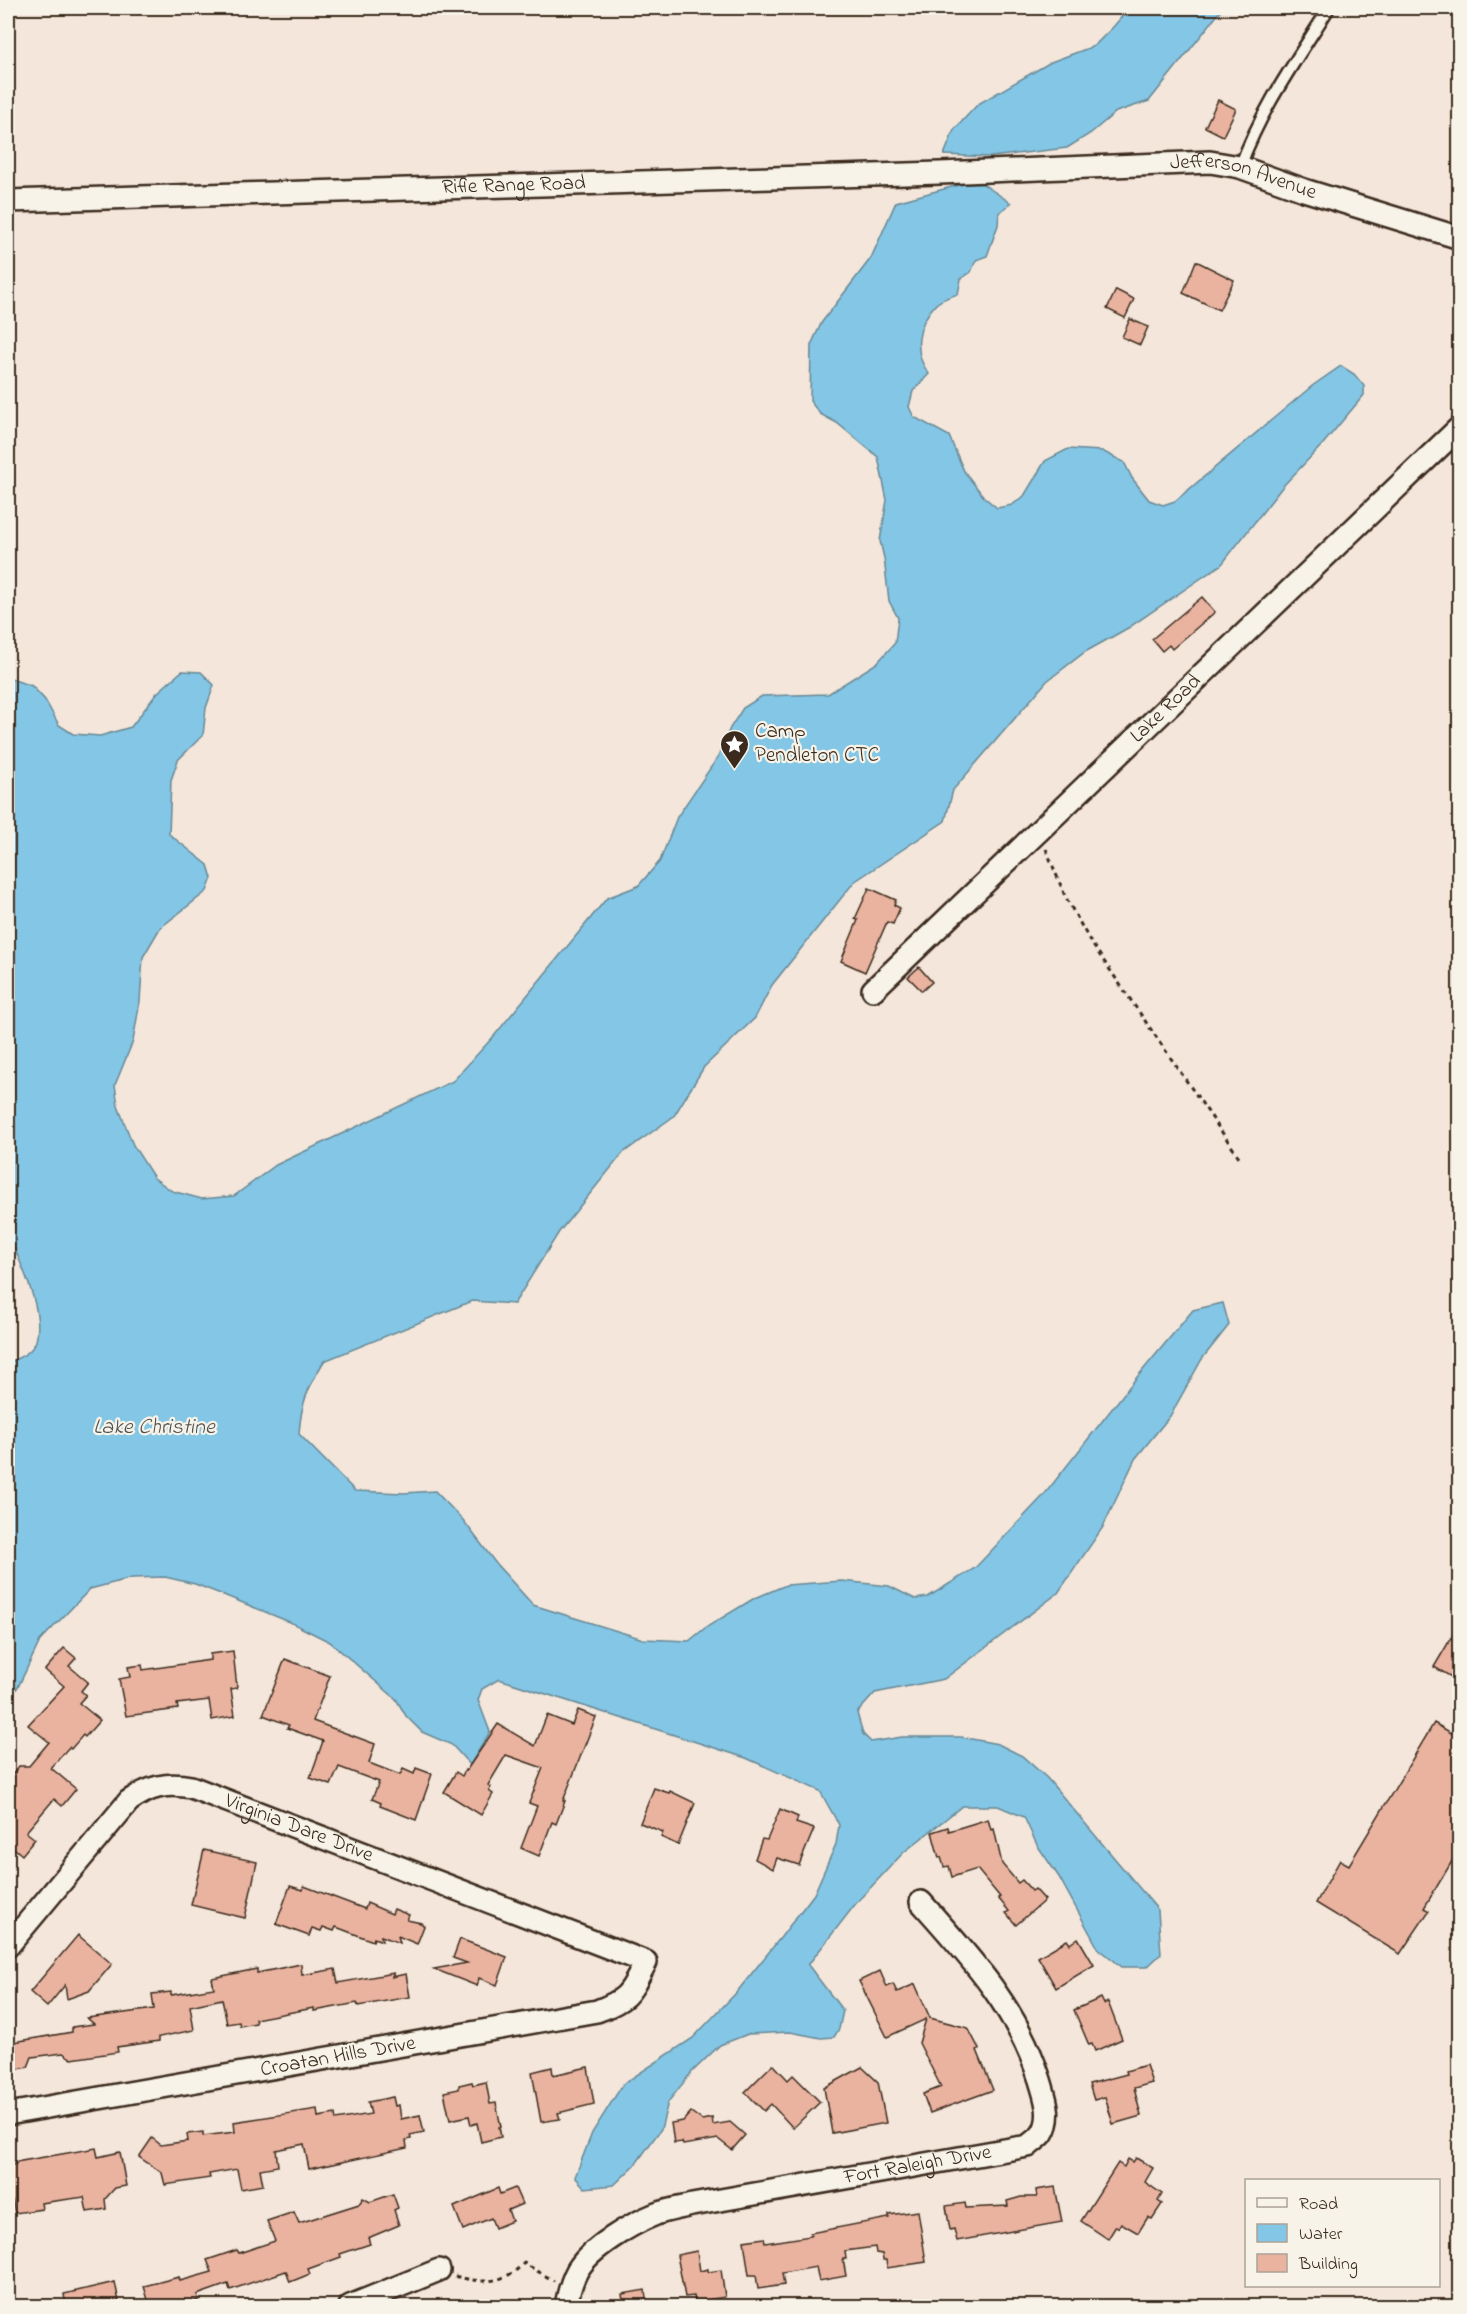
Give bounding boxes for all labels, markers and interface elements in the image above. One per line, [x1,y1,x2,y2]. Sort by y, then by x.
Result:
street label: Jefferson Avenue [1169,147,1321,208]
street label: Rifle Range Road [441,169,586,203]
street label: Lake Road [1124,667,1209,750]
place label: Camp Pendleton CTC [755,717,879,771]
place icon: Camp Pendleton CTC [718,728,750,770]
water label: Lake Christine [93,1412,216,1444]
street label: Virginia Dare Drive [219,1786,378,1871]
street label: Croatan Hills Drive [258,2028,419,2085]
street label: Fort Raleigh Drive [841,2138,994,2193]
legend [1245,2179,1440,2287]
text: Road [1299,2192,1338,2218]
text: Water [1299,2222,1343,2248]
text: Building [1298,2252,1358,2279]

